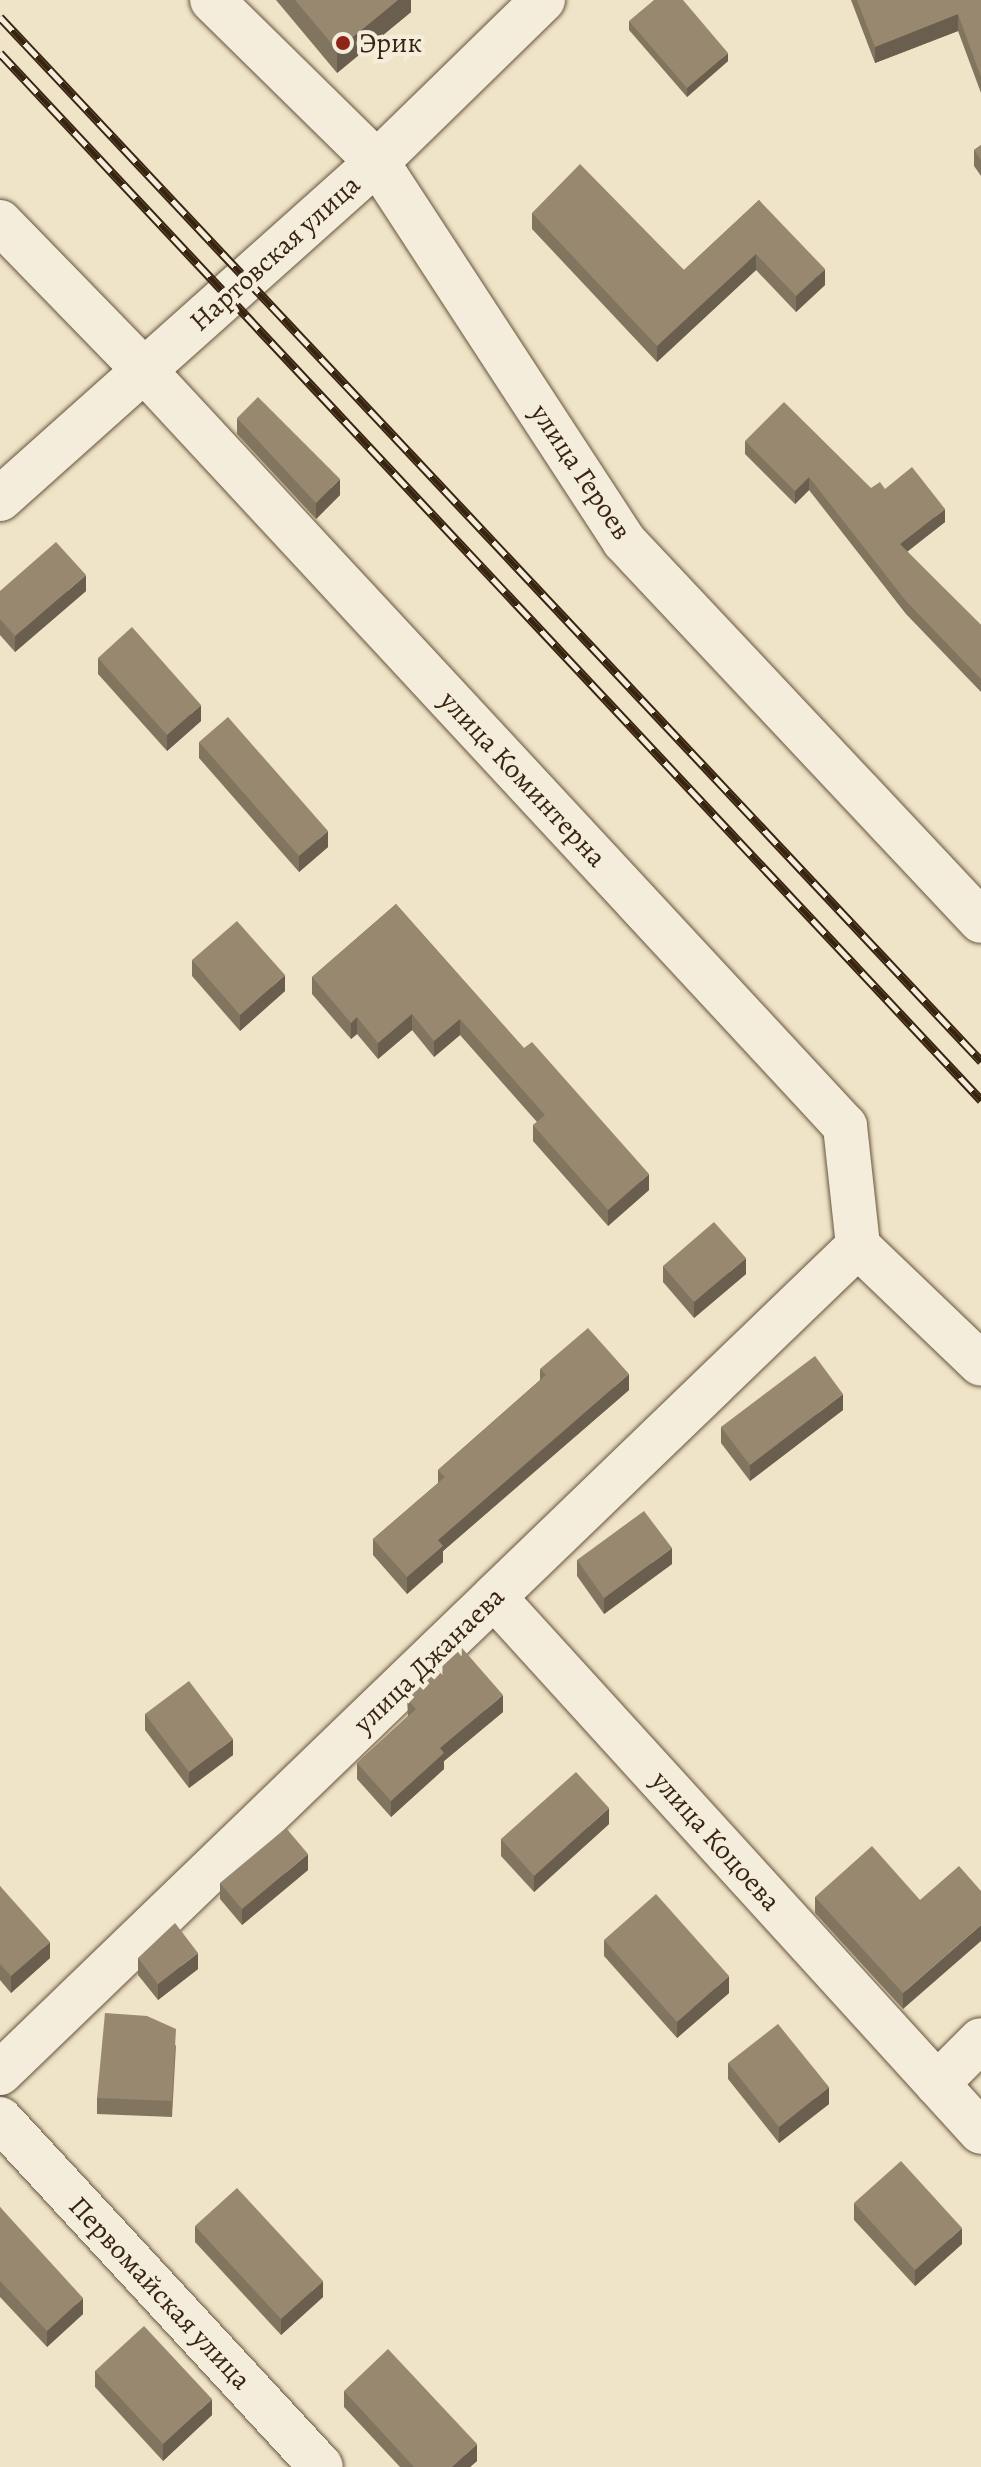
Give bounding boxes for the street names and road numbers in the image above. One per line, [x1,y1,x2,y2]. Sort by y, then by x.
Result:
street label: Нартовская улица [183,168,367,338]
street label: улица Героев [523,398,639,546]
street label: улица Коминтерна [433,684,613,874]
street label: улица Джанаева [347,1580,511,1740]
street label: улица Коцоева [644,1764,788,1918]
street label: Первомайская улица [62,2189,258,2397]

